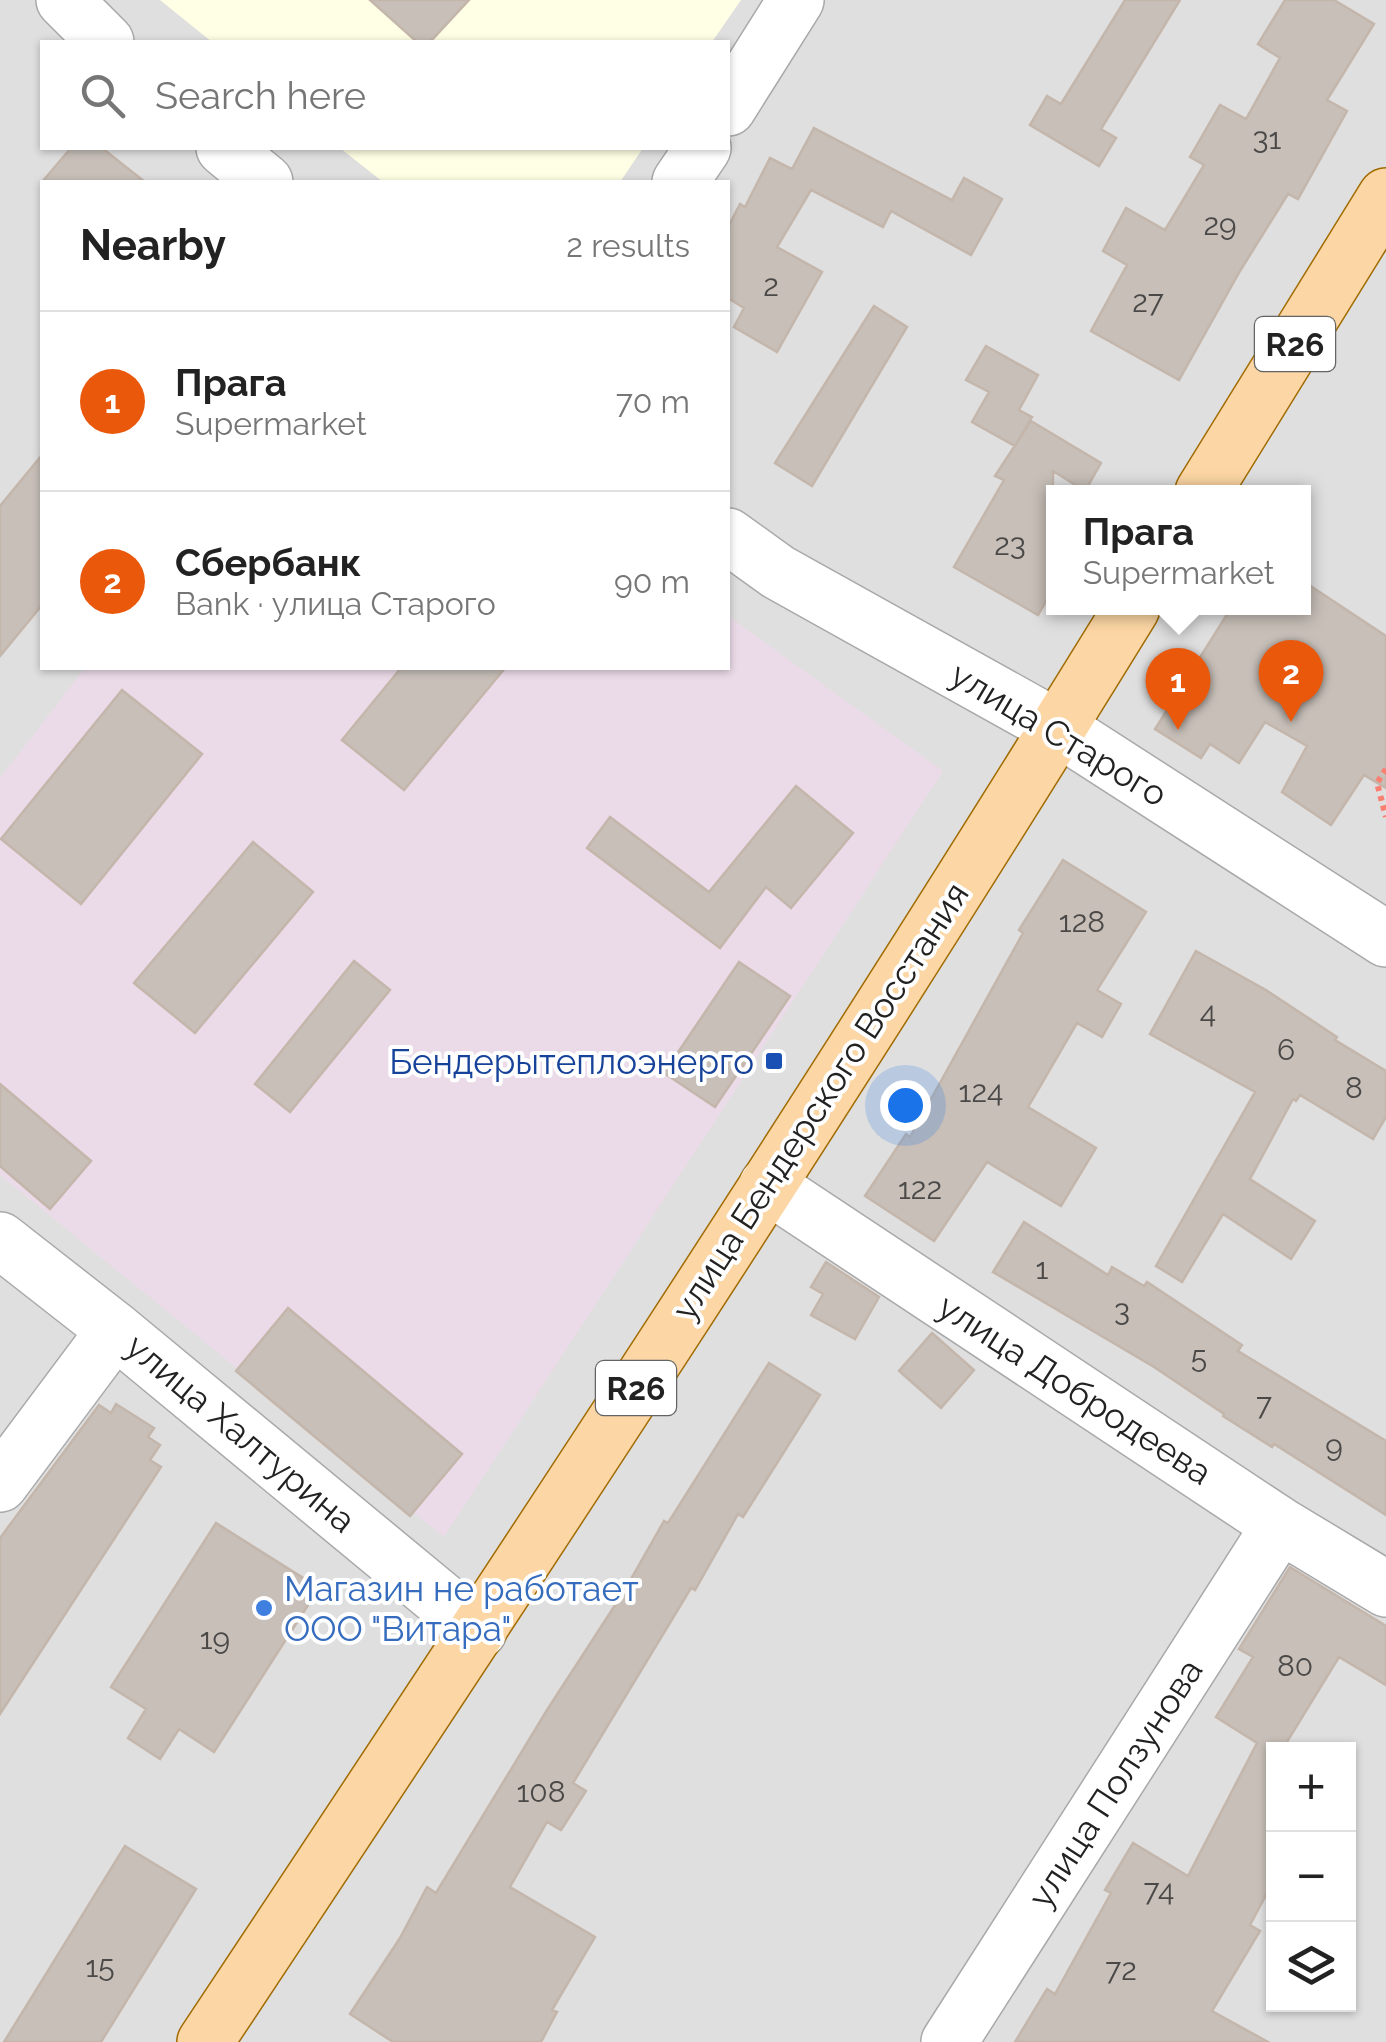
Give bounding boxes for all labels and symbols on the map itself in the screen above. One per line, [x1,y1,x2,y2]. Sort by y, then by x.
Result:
house number: 31 [1253,121,1282,156]
house number: 29 [1203,207,1237,242]
house number: 2 [763,268,779,303]
house number: 27 [1132,284,1164,319]
road number: R26 [1255,317,1335,371]
house number: 23 [994,527,1026,562]
pin: 2 [1258,640,1324,722]
pin: 1 [1146,648,1210,730]
street label: улица Старого [943,653,1175,815]
street label: улица Бендерского Восстания [663,875,977,1327]
house number: 128 [1059,904,1105,939]
house number: 4 [1200,995,1216,1030]
house number: 6 [1277,1032,1295,1067]
place label: Бендерытеплоэнерго [389,1041,754,1082]
marker: Бендерытеплоэнерго [763,1050,785,1072]
house number: 8 [1345,1070,1363,1105]
house number: 124 [959,1074,1003,1109]
your location [880,1080,931,1131]
house number: 122 [898,1171,942,1206]
house number: 1 [1036,1251,1049,1286]
street label: улица Добродеева [931,1285,1219,1493]
house number: 3 [1114,1293,1130,1328]
street label: улица Халтурина [118,1325,364,1541]
house number: 5 [1191,1340,1207,1375]
road number: R26 [596,1361,676,1415]
house number: 7 [1256,1387,1272,1422]
house number: 9 [1325,1428,1343,1463]
place label: Магазин не работает ООО "Витара" [284,1568,639,1649]
marker: Магазин не работает ООО "Витара" [253,1597,275,1619]
house number: 19 [200,1621,230,1656]
house number: 80 [1277,1648,1313,1683]
street label: улица Ползунова [1019,1651,1211,1915]
house number: 108 [517,1774,566,1809]
house number: 74 [1144,1873,1174,1908]
house number: 15 [85,1949,115,1984]
house number: 72 [1105,1952,1137,1987]

